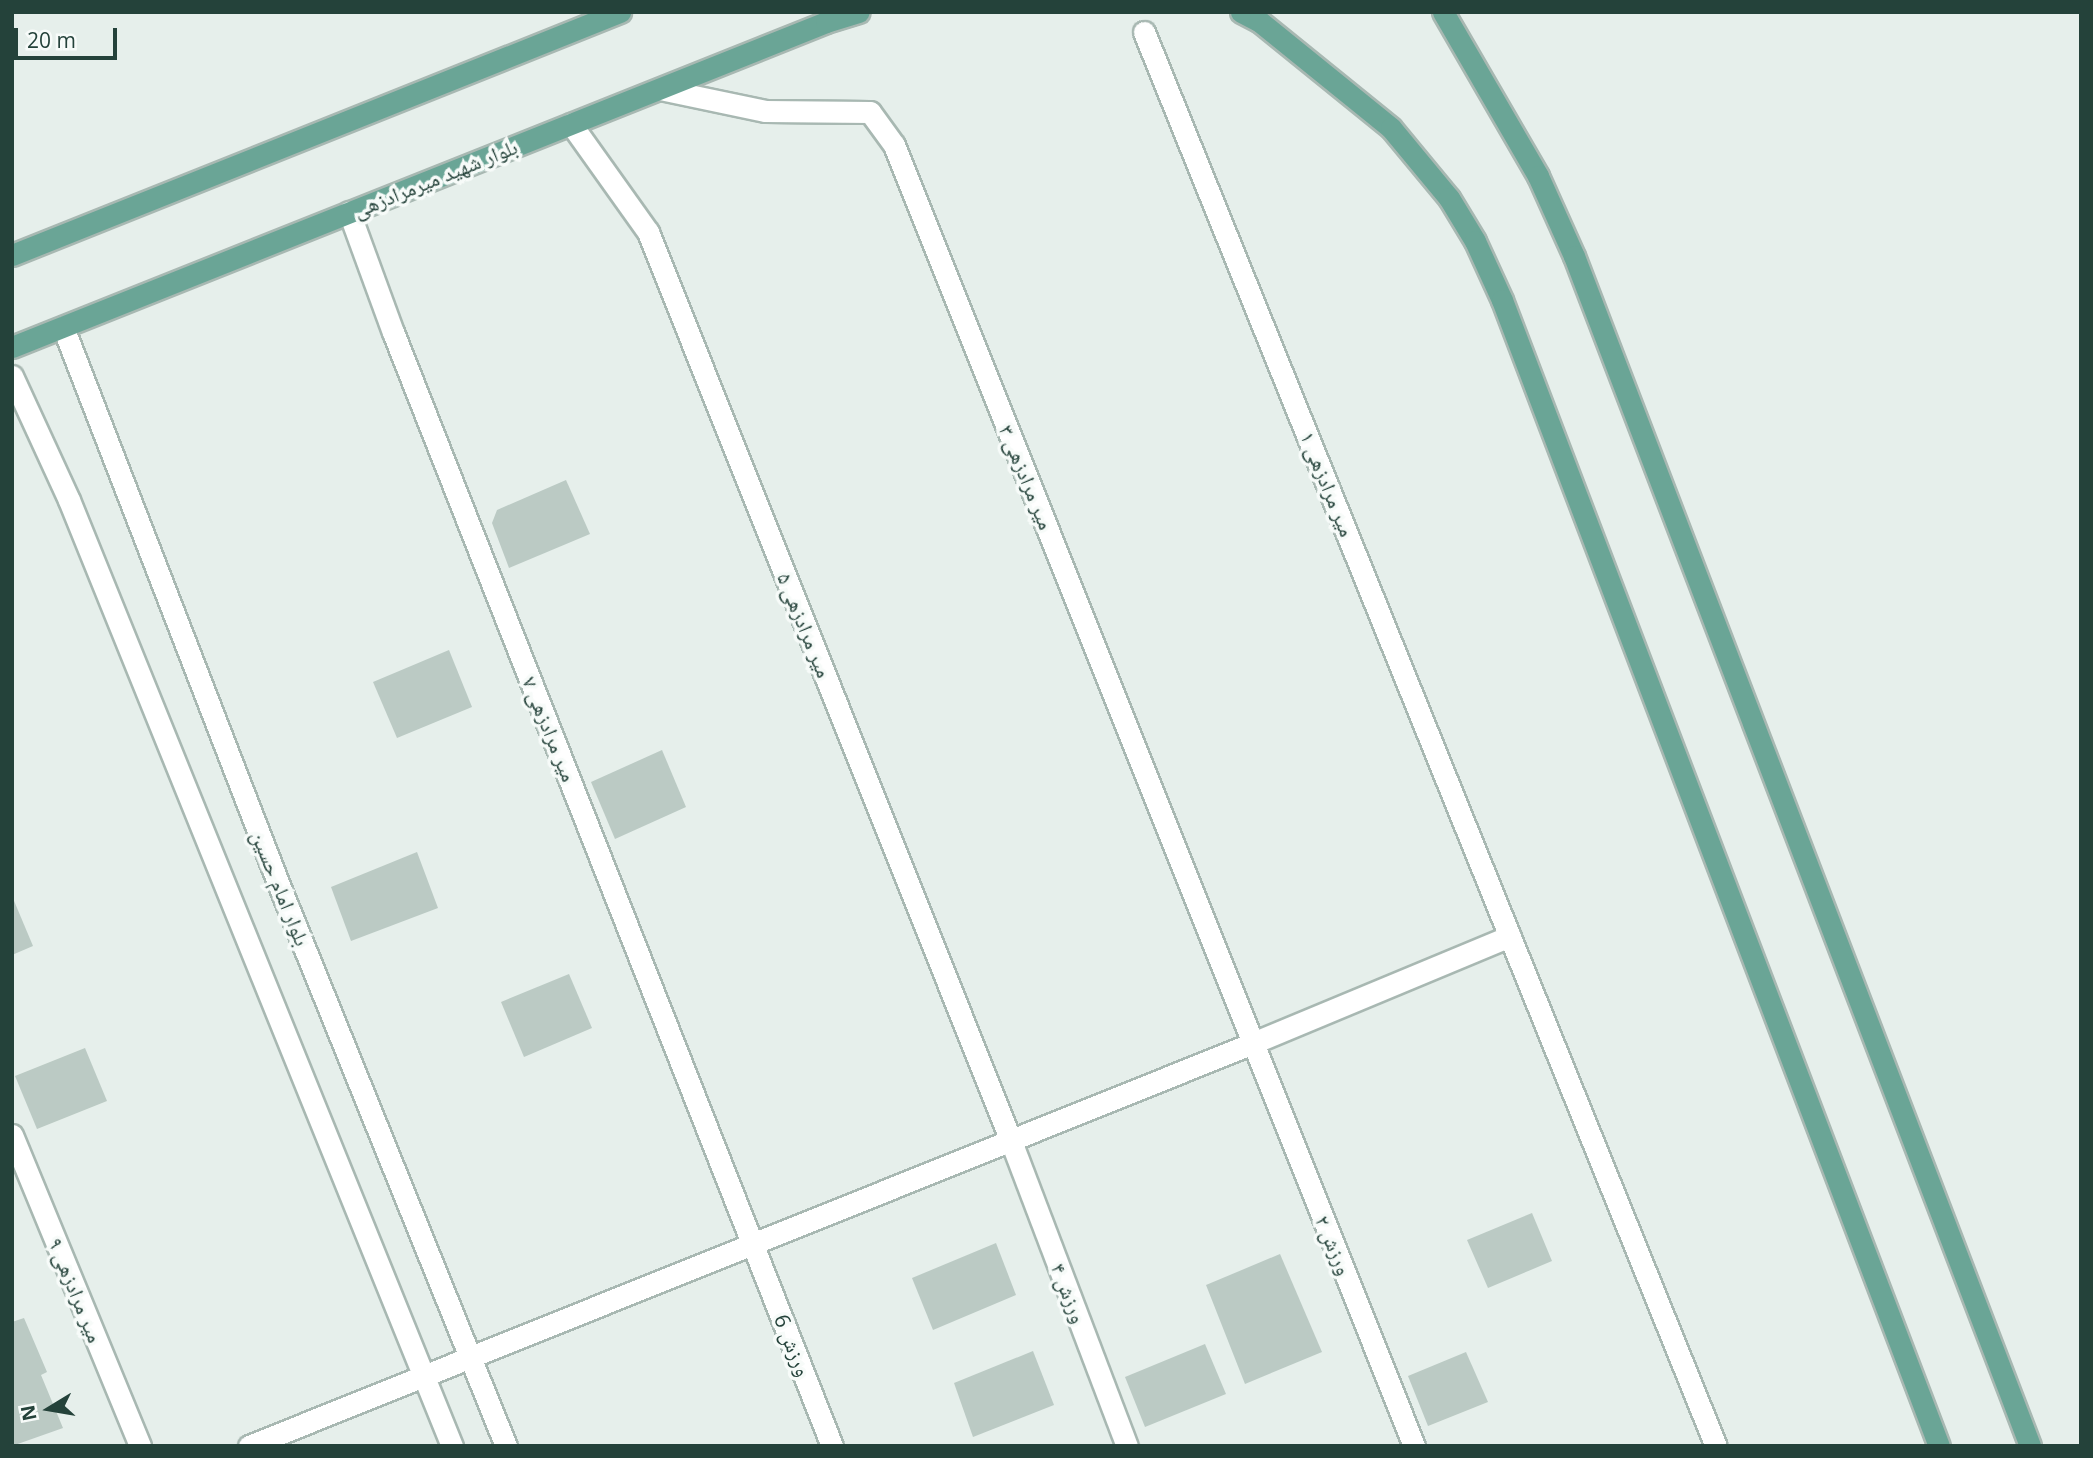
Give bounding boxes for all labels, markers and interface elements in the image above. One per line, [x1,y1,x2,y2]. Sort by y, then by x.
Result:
scale bar [18,14,121,58]
text: 20 m [27,26,76,54]
street label: بلوار شهید میرمرادزهی [349,134,521,222]
street label: میر مرادزهی ۳ [995,421,1059,533]
street label: میر مرادزهی ۱ [1296,428,1360,540]
street label: میر مرادزهی ۵ [773,569,837,681]
street label: میر مرادزهی ۷ [518,673,582,785]
street label: بلوار امام حسین [246,827,316,949]
street label: ورزش ۲ [1311,1211,1357,1279]
street label: میر مرادزهی ۹ [44,1234,108,1346]
street label: ورزش ۴ [1046,1259,1092,1327]
street label: ورزش 6 [769,1310,817,1380]
north arrow [14,1374,84,1444]
text: N [14,1403,43,1423]

